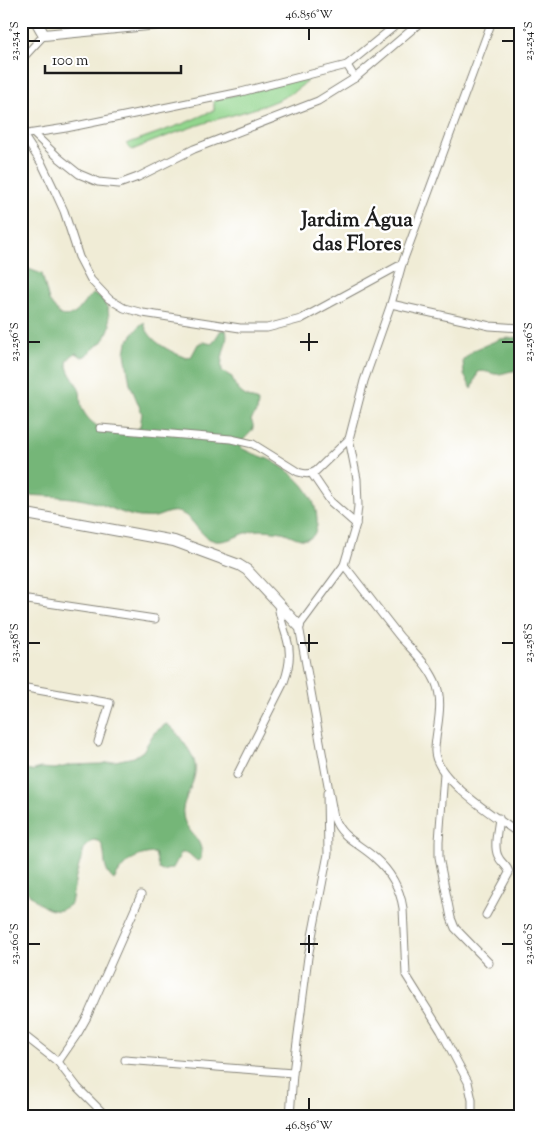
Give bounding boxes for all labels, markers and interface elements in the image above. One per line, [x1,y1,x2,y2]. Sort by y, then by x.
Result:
text: 46.856°W [285,6,333,24]
text: 23.254°S [6,21,24,61]
text: 23.254°S [520,21,538,61]
scale bar [45,42,181,74]
text: 100 m [52,51,89,72]
district label: Jardim Água das Flores [299,206,413,260]
text: 23.256°S [6,322,24,362]
text: 23.256°S [520,322,538,362]
text: 23.258°S [6,623,24,663]
text: 23.258°S [520,623,538,663]
text: 23.260°S [6,923,24,965]
text: 23.260°S [520,923,538,965]
text: 46.856°W [285,1117,333,1135]

